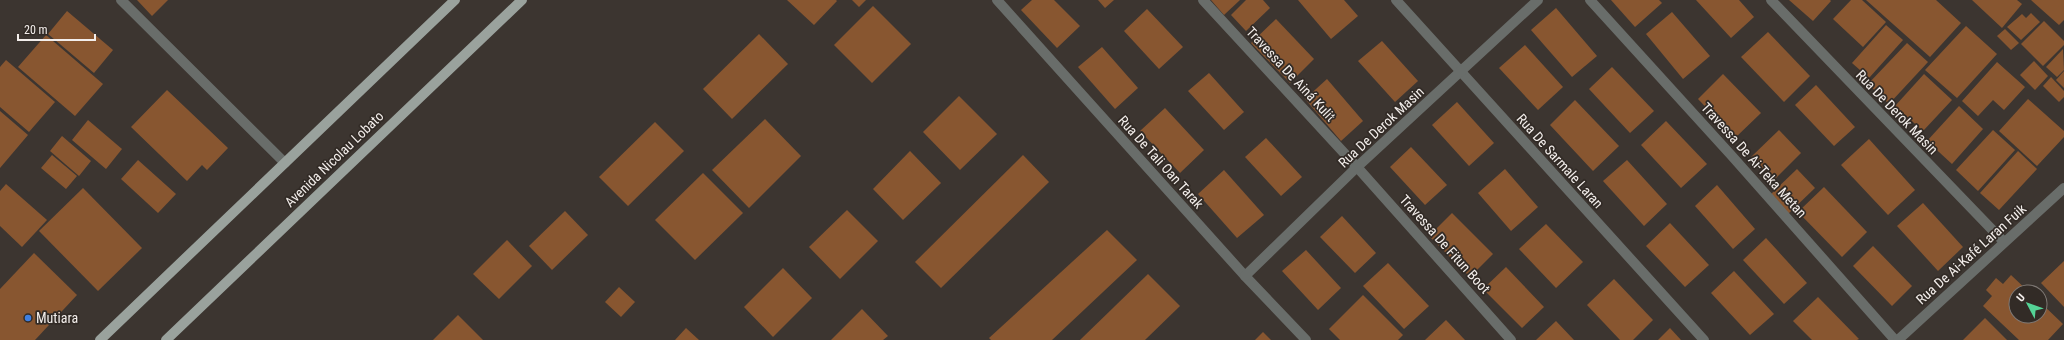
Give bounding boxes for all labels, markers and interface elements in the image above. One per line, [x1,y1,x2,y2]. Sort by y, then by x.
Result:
scale bar [18,16,95,42]
text: 20 m [24,23,48,37]
street label: Travessa De Ainá Kulit [1243,24,1339,124]
street label: Rua De Derok Masin [1853,67,1941,157]
street label: Rua De Derok Masin [1335,83,1427,171]
street label: Travessa De Ai-Teka Metan [1698,99,1810,221]
street label: Avenida Nicolau Lobato [281,108,387,210]
street label: Rua De Sarmale Laran [1514,111,1606,211]
street label: Rua De Tali Oan Tarak [1115,112,1207,212]
street label: Travessa De Fitun Boot [1397,191,1493,297]
street label: Rua De Ai-Kafé Laran Fuik [1913,200,2030,307]
north arrow [2008,284,2048,324]
text: U [2014,291,2028,304]
place label: Mutiara [36,310,78,326]
marker: Mutiara [23,313,33,323]

